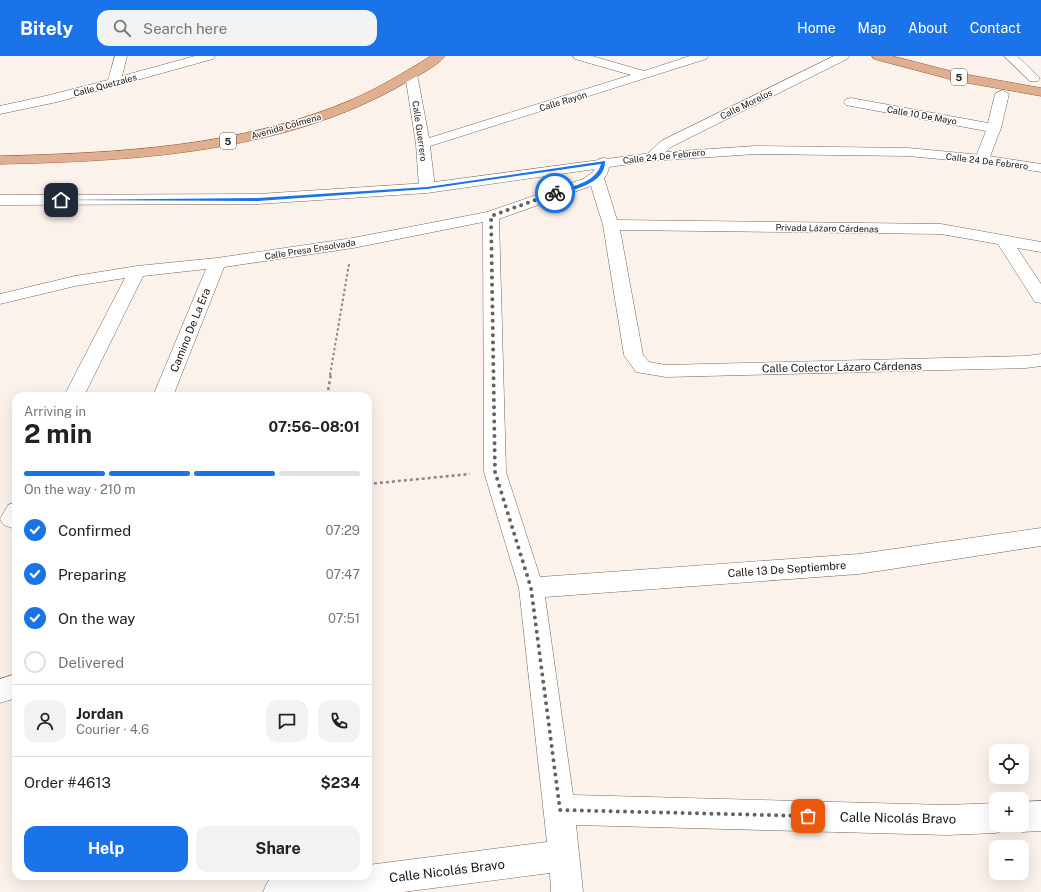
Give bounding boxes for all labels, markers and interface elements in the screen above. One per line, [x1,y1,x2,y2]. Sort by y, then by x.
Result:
search box [97,10,377,46]
text: Bitely [20,17,73,39]
icon: search [111,17,133,39]
text: Search here [143,20,227,37]
text: Home [797,20,836,36]
text: Map [858,20,886,36]
text: About [908,20,948,36]
text: Contact [970,20,1021,36]
road number: 5 [951,69,967,85]
street label: Calle Quetzales [72,71,138,99]
street label: Calle Morelos [718,86,774,121]
street label: Calle Rayón [538,89,588,113]
street label: Calle Guerrero [410,100,430,162]
street label: Calle 10 De Mayo [886,103,958,127]
street label: Avenida Colmena [250,111,322,141]
road number: 5 [220,133,236,149]
street label: Calle 24 De Febrero [622,146,706,166]
street label: Calle 24 De Febrero [945,150,1029,172]
courier [535,173,575,213]
icon: bike [544,182,566,204]
pin [44,183,78,217]
icon: home [50,189,72,211]
street label: Privada Lázaro Cárdenas [775,222,879,234]
street label: Calle Presa Ensolvada [264,236,356,262]
street label: Camino De La Era [168,286,212,374]
street label: Calle Colector Lázaro Cárdenas [762,360,922,374]
text: Arriving in [24,404,86,419]
text: 2 min [24,418,92,449]
text: 07:56–08:01 [268,418,360,435]
text: On the way · 210 m [24,482,136,497]
icon: check [24,519,46,541]
text: Confirmed [58,522,131,539]
text: 07:29 [325,523,360,538]
street label: Calle 13 De Septiembre [727,559,847,579]
icon: check [24,563,46,585]
text: Preparing [58,566,127,583]
text: 07:47 [326,567,360,582]
icon: check [24,607,46,629]
text: On the way [58,610,135,627]
text: 07:51 [328,611,360,626]
text: Delivered [58,654,124,671]
button: person [24,700,66,742]
button: chat [266,700,308,742]
button: phone [318,700,360,742]
text: Jordan [76,705,123,722]
text: Courier · 4.6 [76,722,149,737]
map controls [989,744,1029,880]
button: locate [989,744,1029,784]
text: Order #4613 [24,774,111,791]
text: $234 [321,774,360,791]
button: + [989,792,1029,832]
pin [791,799,825,833]
icon: bag [797,805,819,827]
street label: Calle Nicolás Bravo [840,809,956,827]
button: Help [24,826,188,872]
button: Share [196,826,360,872]
button: − [989,840,1029,880]
street label: Calle Nicolás Bravo [388,856,506,886]

